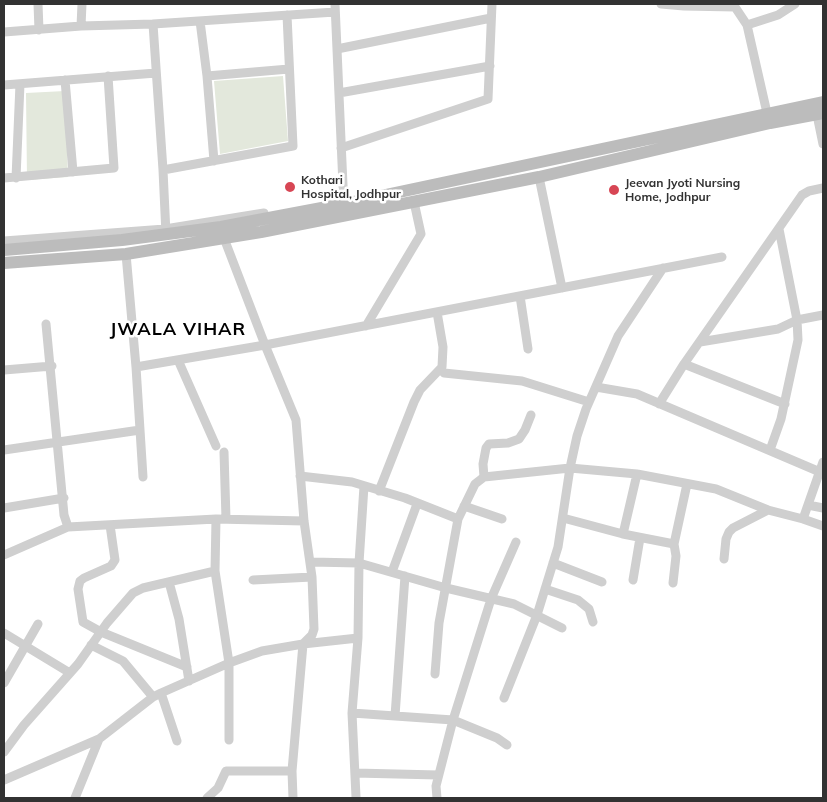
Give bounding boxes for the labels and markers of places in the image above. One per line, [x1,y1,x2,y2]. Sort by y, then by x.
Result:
place label: Kothari Hospital, Jodhpur [301,173,401,201]
place label: Jeevan Jyoti Nursing Home, Jodhpur [625,176,740,204]
marker: Kothari Hospital, Jodhpur [283,180,297,194]
marker: Jeevan Jyoti Nursing Home, Jodhpur [607,183,621,197]

